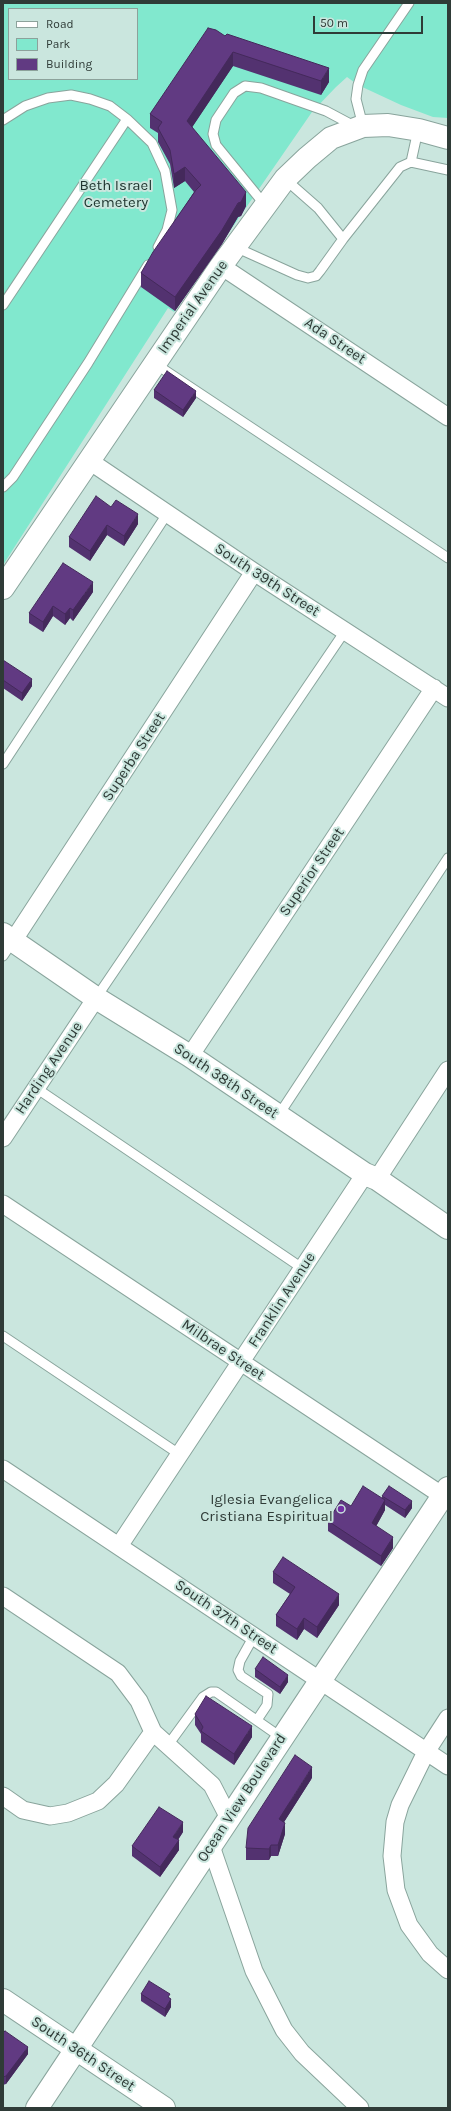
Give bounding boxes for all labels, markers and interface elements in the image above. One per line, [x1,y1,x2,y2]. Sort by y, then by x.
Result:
legend [8,8,138,80]
scale bar [315,8,425,34]
text: 50 m [320,16,348,30]
text: Road [46,17,74,31]
text: Park [46,37,70,51]
text: Building [46,57,92,71]
park label: Beth Israel Cemetery [80,177,152,212]
street label: Imperial Avenue [154,257,232,357]
street label: Ada Street [301,314,369,368]
street label: South 39th Street [211,539,323,621]
street label: Superba Street [99,709,169,805]
street label: Superior Street [276,824,348,920]
street label: Harding Avenue [11,1018,87,1118]
street label: South 38th Street [170,1039,282,1123]
street label: Franklin Avenue [245,1249,319,1351]
street label: Milbrae Street [178,1316,268,1384]
place label: Iglesia Evangelica Cristiana Espiritual [200,1491,333,1526]
marker: Iglesia Evangelica Cristiana Espiritual [336,1504,346,1514]
street label: South 37th Street [171,1576,281,1658]
street label: Ocean View Boulevard [194,1730,290,1866]
street label: South 36th Street [28,2013,138,2095]

